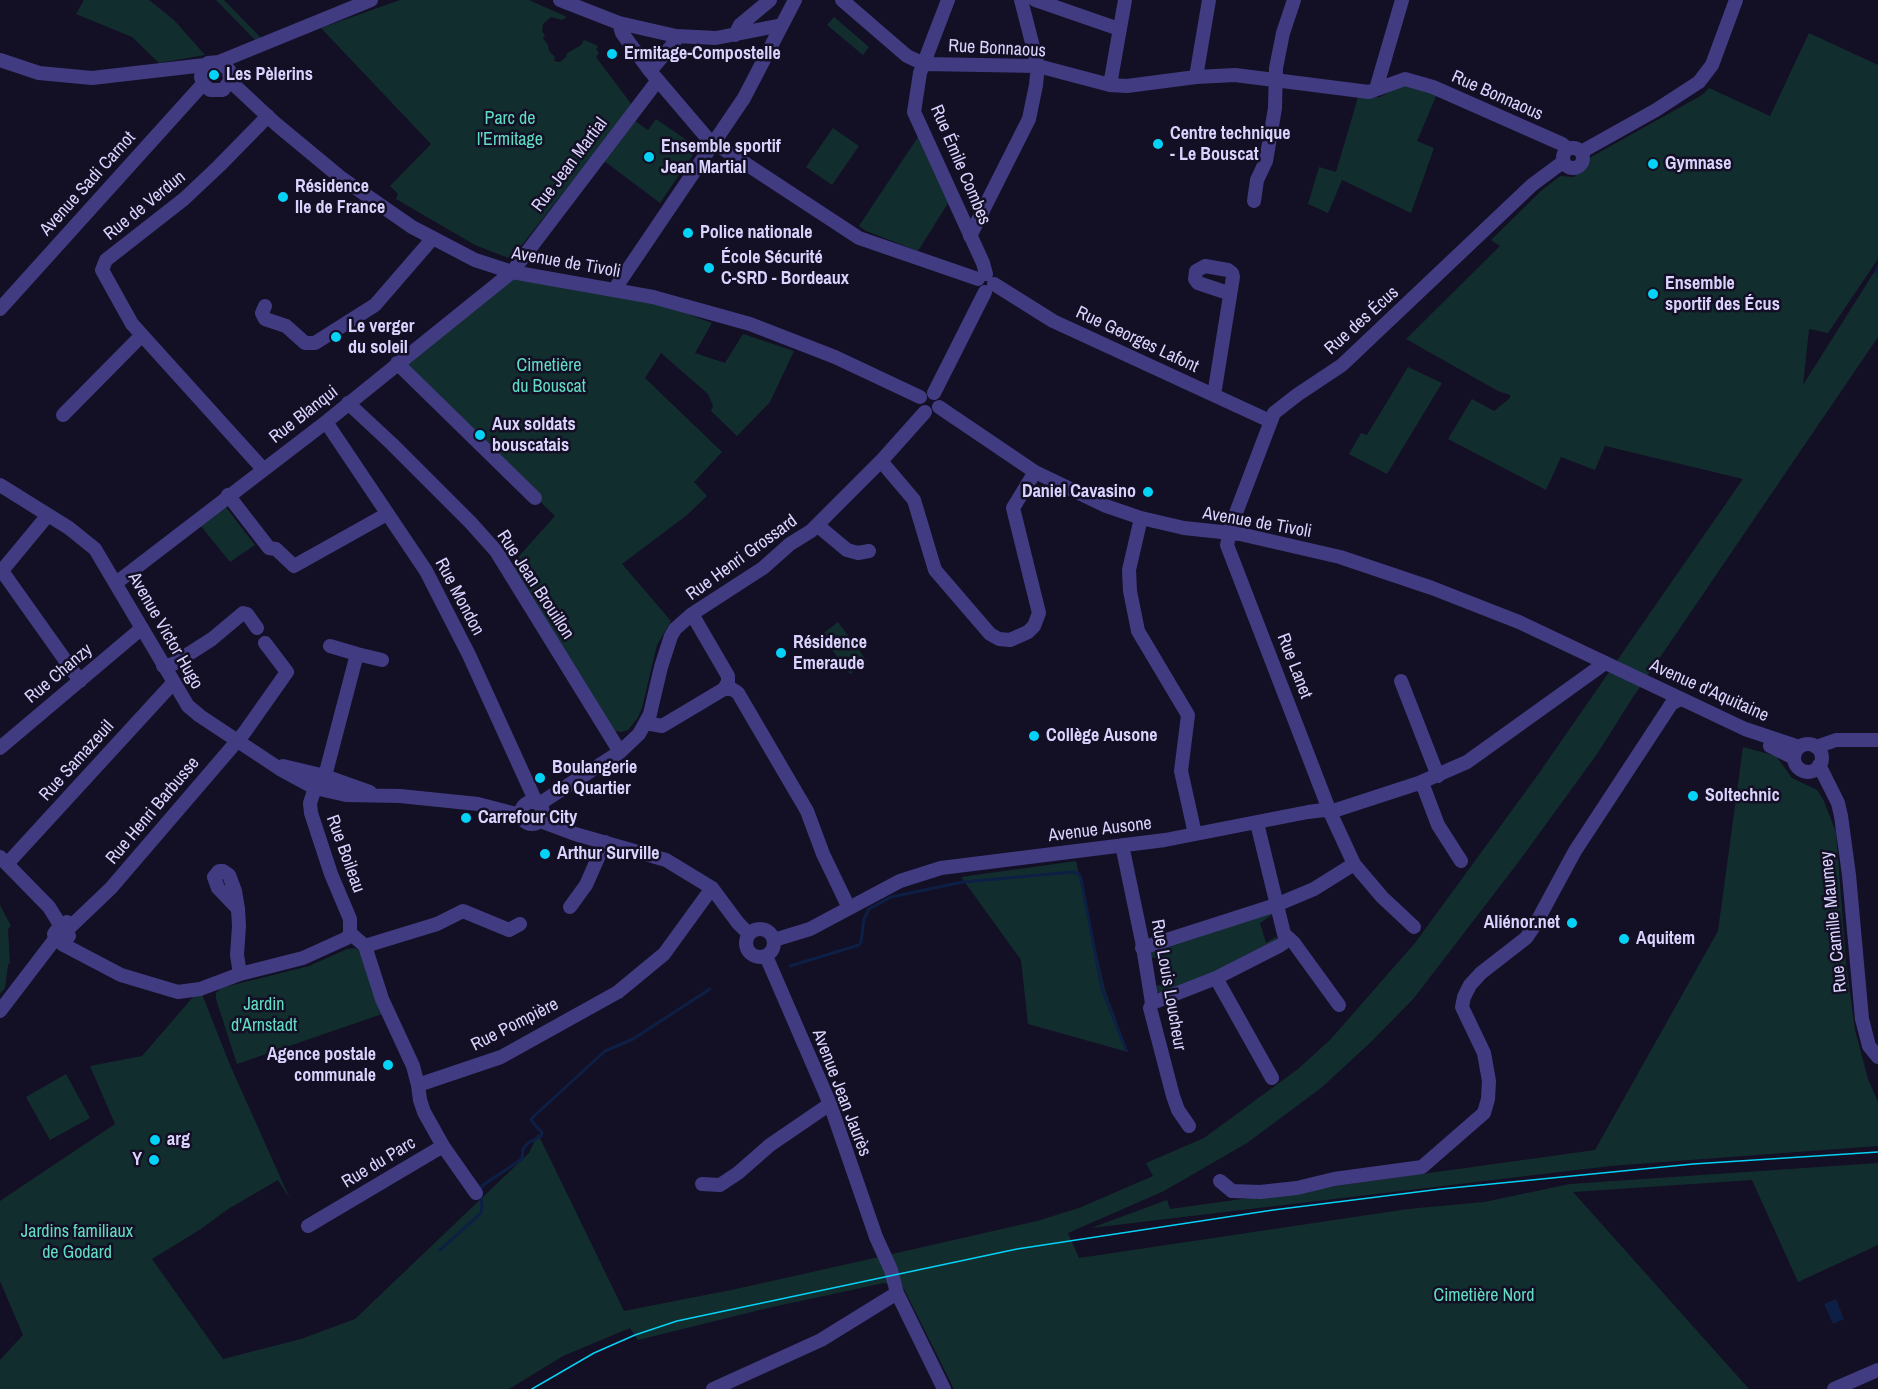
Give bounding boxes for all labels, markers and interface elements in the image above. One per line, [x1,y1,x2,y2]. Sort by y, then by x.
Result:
street label: Rue Bonnaous [948,36,1046,62]
place label: Ermitage-Compostelle [624,43,781,65]
marker: Ermitage-Compostelle [605,47,619,61]
place label: Les Pèlerins [226,64,313,86]
street label: Rue Bonnaous [1448,66,1546,126]
marker: Les Pèlerins [207,68,221,82]
street label: Rue Émile Combes [925,102,995,228]
park label: Parc de l'Ermitage [477,108,543,150]
street label: Rue Jean Martial [528,114,612,216]
place label: Centre technique - Le Bouscat [1170,123,1291,166]
street label: Avenue Sadi Carnot [36,127,140,241]
place label: Ensemble sportif Jean Martial [661,136,781,178]
marker: Centre technique - Le Bouscat [1151,137,1165,151]
marker: Ensemble sportif Jean Martial [642,150,656,164]
place label: Gymnase [1665,153,1731,175]
marker: Gymnase [1646,157,1660,171]
street label: Rue de Verdun [100,167,190,245]
place label: Résidence Ile de France [295,176,385,219]
marker: Résidence Ile de France [276,190,290,204]
place label: Police nationale [700,222,812,244]
marker: Police nationale [681,226,695,240]
street label: Avenue de Tivoli [510,243,622,283]
place label: École Sécurité C-SRD - Bordeaux [721,247,849,290]
marker: École Sécurité C-SRD - Bordeaux [702,261,716,275]
place label: Ensemble sportif des Écus [1665,273,1780,316]
street label: Rue des Écus [1321,282,1403,360]
marker: Ensemble sportif des Écus [1646,287,1660,301]
street label: Rue Georges Lafont [1072,302,1202,378]
place label: Le verger du soleil [348,316,414,358]
marker: Le verger du soleil [329,330,343,344]
park label: Cimetière du Bouscat [512,355,586,398]
street label: Rue Blanqui [265,381,343,449]
place label: Aux soldats bouscatais [492,414,576,456]
marker: Aux soldats bouscatais [473,428,487,442]
place label: Daniel Cavasino [1022,481,1136,503]
marker: Daniel Cavasino [1141,485,1155,499]
street label: Avenue de Tivoli [1201,503,1313,543]
street label: Rue Henri Grossard [682,510,802,606]
street label: Rue Jean Brouillon [492,526,578,644]
street label: Rue Mondon [430,555,488,639]
street label: Avenue Victor Hugo [123,569,207,693]
street label: Rue Lanet [1272,630,1316,702]
place label: Résidence Emeraude [793,632,867,674]
street label: Rue Chanzy [21,640,97,708]
marker: Résidence Emeraude [774,646,788,660]
street label: Avenue d'Aquitaine [1646,655,1772,727]
street label: Rue Samazeuil [35,716,119,806]
place label: Collège Ausone [1046,725,1158,747]
marker: Collège Ausone [1027,729,1041,743]
street label: Rue Henri Barbusse [102,753,204,869]
place label: Boulangerie de Quartier [552,757,637,800]
marker: Boulangerie de Quartier [533,771,547,785]
place label: Soltechnic [1705,785,1780,807]
marker: Soltechnic [1686,789,1700,803]
place label: Carrefour City [478,807,577,829]
marker: Carrefour City [459,811,473,825]
street label: Rue Boileau [321,812,369,896]
street label: Avenue Ausone [1047,813,1153,847]
place label: Arthur Surville [557,843,660,865]
marker: Arthur Surville [538,847,552,861]
street label: Rue Camille Maumey [1816,850,1852,994]
place label: Aliénor.net [1484,912,1560,934]
marker: Aliénor.net [1565,916,1579,930]
street label: Rue Louis Loucheur [1146,918,1190,1052]
place label: Aquitem [1636,928,1695,950]
marker: Aquitem [1617,932,1631,946]
park label: Jardin d'Arnstadt [231,994,297,1036]
street label: Rue Pompière [468,994,562,1056]
street label: Avenue Jean Jaurès [807,1026,875,1160]
place label: Agence postale communale [267,1044,376,1086]
marker: Agence postale communale [381,1058,395,1072]
place label: arg [167,1129,190,1151]
marker: arg [148,1133,162,1147]
street label: Rue du Parc [338,1133,420,1193]
place label: Y [132,1149,142,1171]
marker: Y [147,1153,161,1167]
park label: Jardins familiaux de Godard [21,1221,133,1264]
park label: Cimetière Nord [1434,1285,1534,1307]

